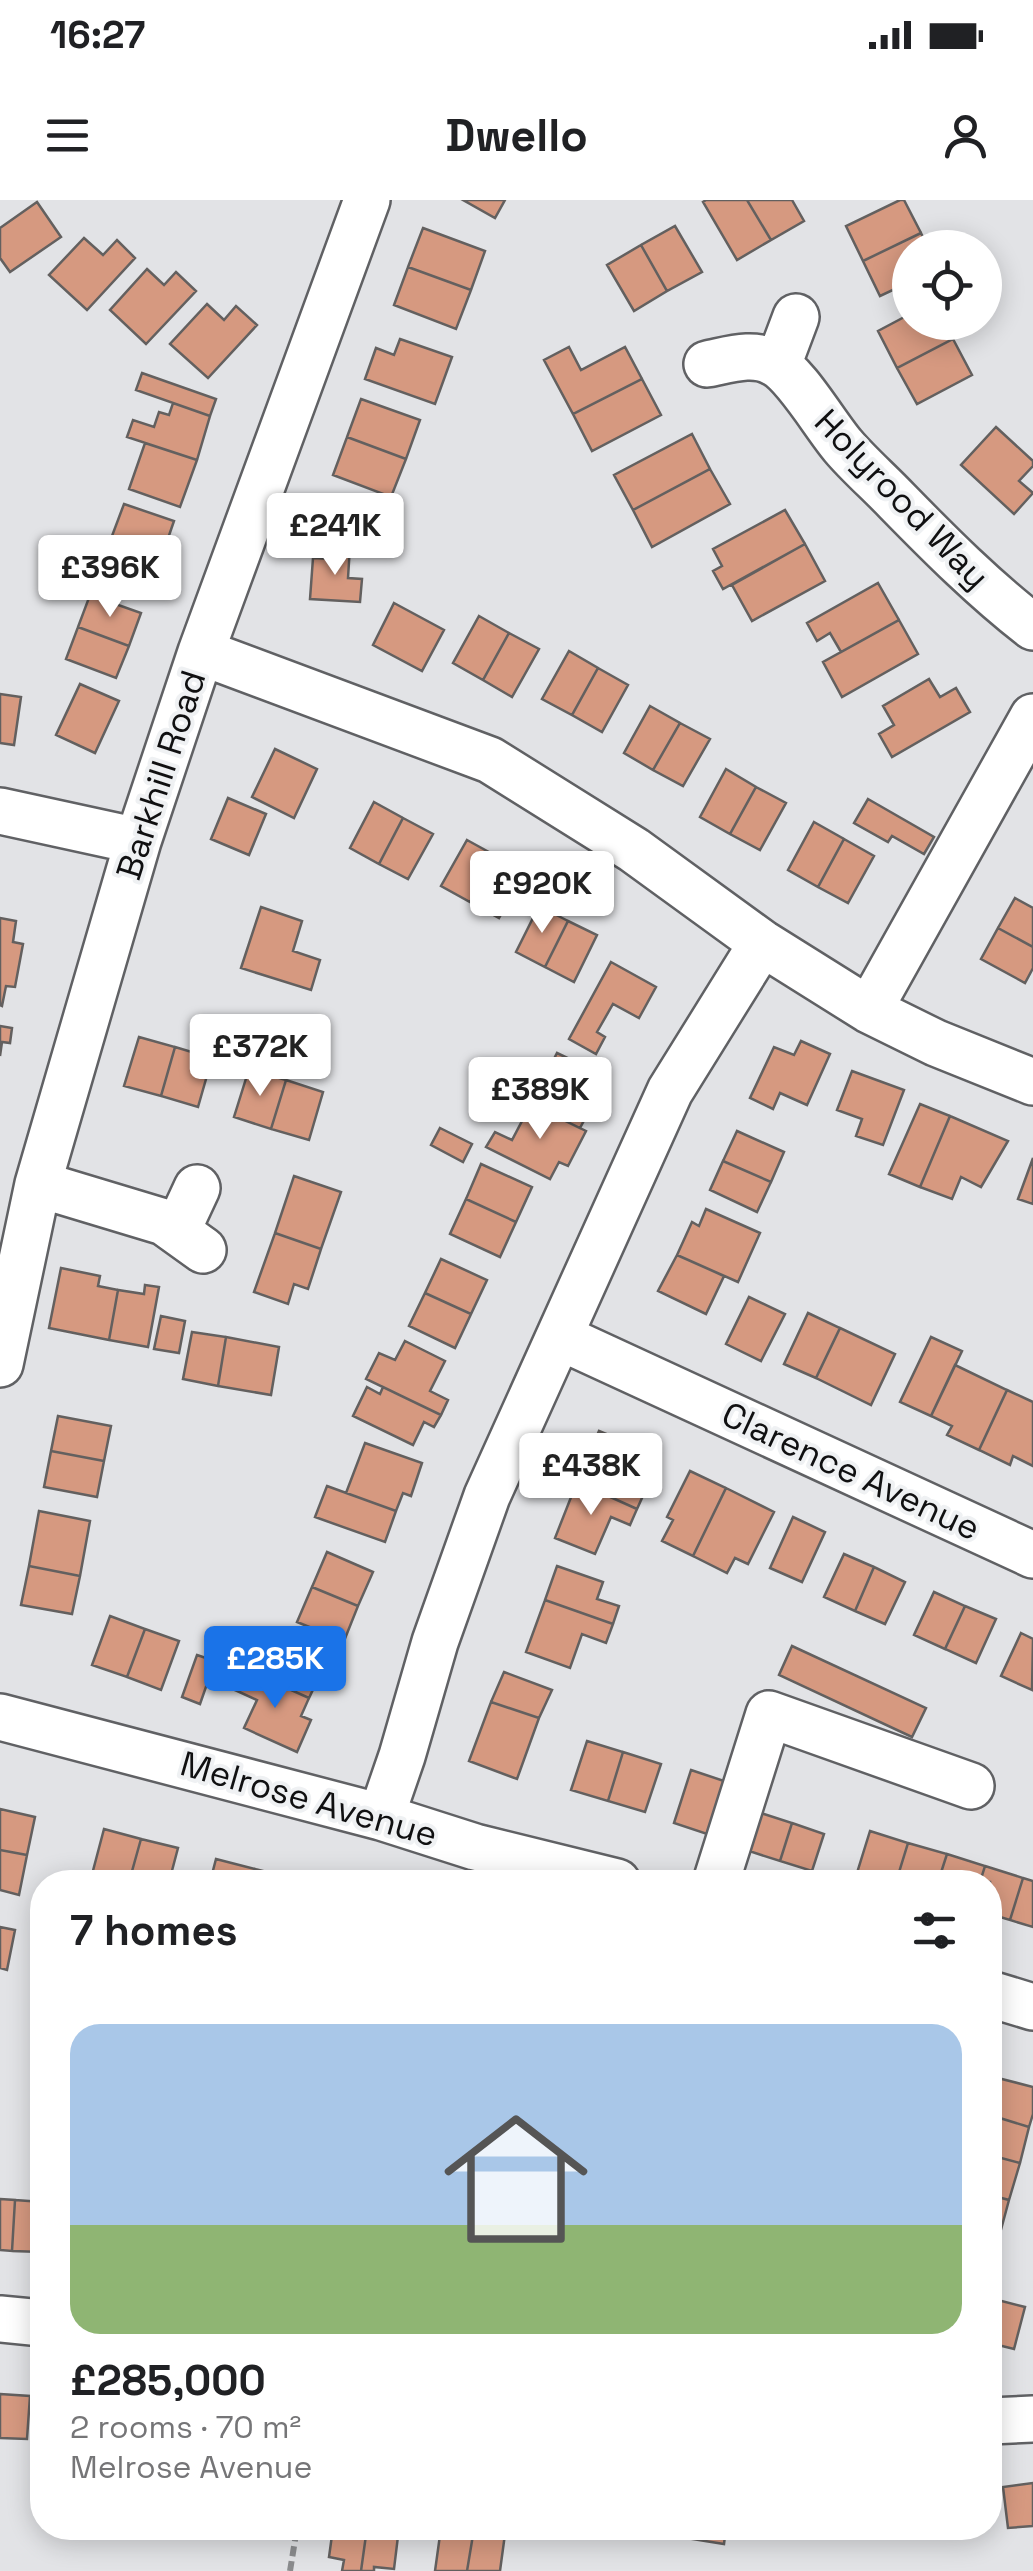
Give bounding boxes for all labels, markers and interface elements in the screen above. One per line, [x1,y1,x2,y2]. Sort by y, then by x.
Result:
text: 16:27 [50,11,145,59]
text: Dwello [445,107,588,164]
icon: menu [40,108,95,163]
icon: person [938,108,993,163]
map controls [892,230,1002,340]
button: locate [892,230,1002,340]
street label: Holyrood Way [805,400,999,598]
pin: £241K [265,493,405,578]
text: £241K [289,505,381,545]
pin: £396K [40,535,180,620]
text: £396K [60,547,160,587]
street label: Barkhill Road [106,665,216,885]
pin: £920K [472,851,612,936]
text: £920K [492,863,592,903]
pin: £372K [190,1014,330,1099]
text: £372K [212,1026,308,1066]
pin: £389K [470,1057,610,1142]
text: £389K [491,1069,589,1109]
street label: Clarence Avenue [715,1392,987,1550]
pin: £438K [521,1433,661,1518]
text: £438K [541,1445,641,1485]
pin: £285K [205,1626,345,1711]
text: £285K [226,1638,324,1678]
street label: Melrose Avenue [176,1741,442,1857]
icon: filters [907,1903,962,1958]
text: 7 homes [70,1904,238,1957]
icon: home [426,2089,606,2269]
text: £285,000 [70,2354,266,2407]
text: 2 rooms · 70 m² [70,2407,301,2447]
text: Melrose Avenue [70,2447,312,2487]

